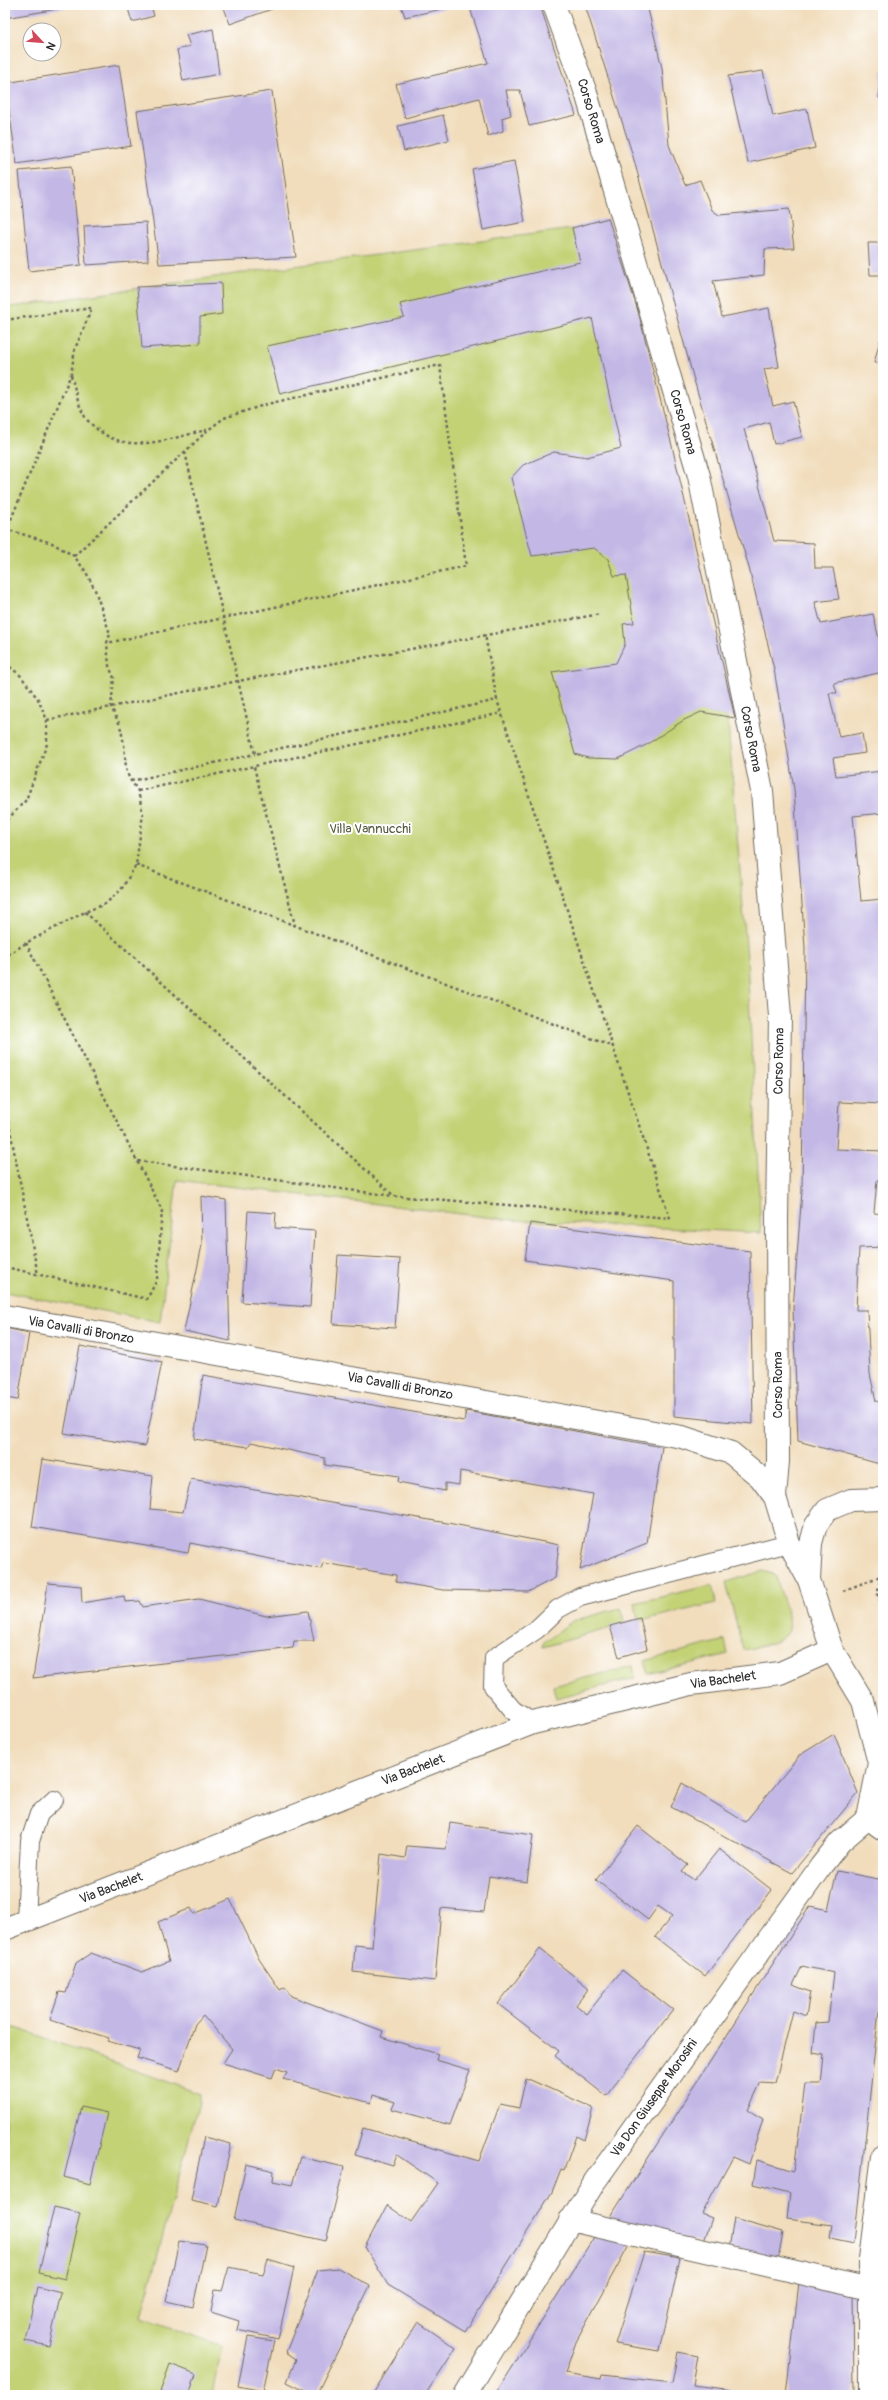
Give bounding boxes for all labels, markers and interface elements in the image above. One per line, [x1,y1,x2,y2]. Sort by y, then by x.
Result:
north arrow [22,22,62,62]
text: N [43,40,58,53]
street label: Corso Roma [574,77,608,145]
street label: Corso Roma [666,388,700,456]
street label: Corso Roma [737,705,765,773]
park label: Villa Vannucchi [329,821,411,837]
street label: Corso Roma [770,1027,788,1095]
street label: Via Cavalli di Bronzo [27,1313,135,1347]
street label: Corso Roma [770,1352,786,1418]
street label: Via Cavalli di Bronzo [346,1369,454,1403]
street label: Via Bachelet [689,1667,758,1693]
street label: Via Bachelet [379,1750,447,1789]
street label: Via Bachelet [77,1868,145,1907]
street label: Via Don Giuseppe Morosini [607,2036,701,2160]

